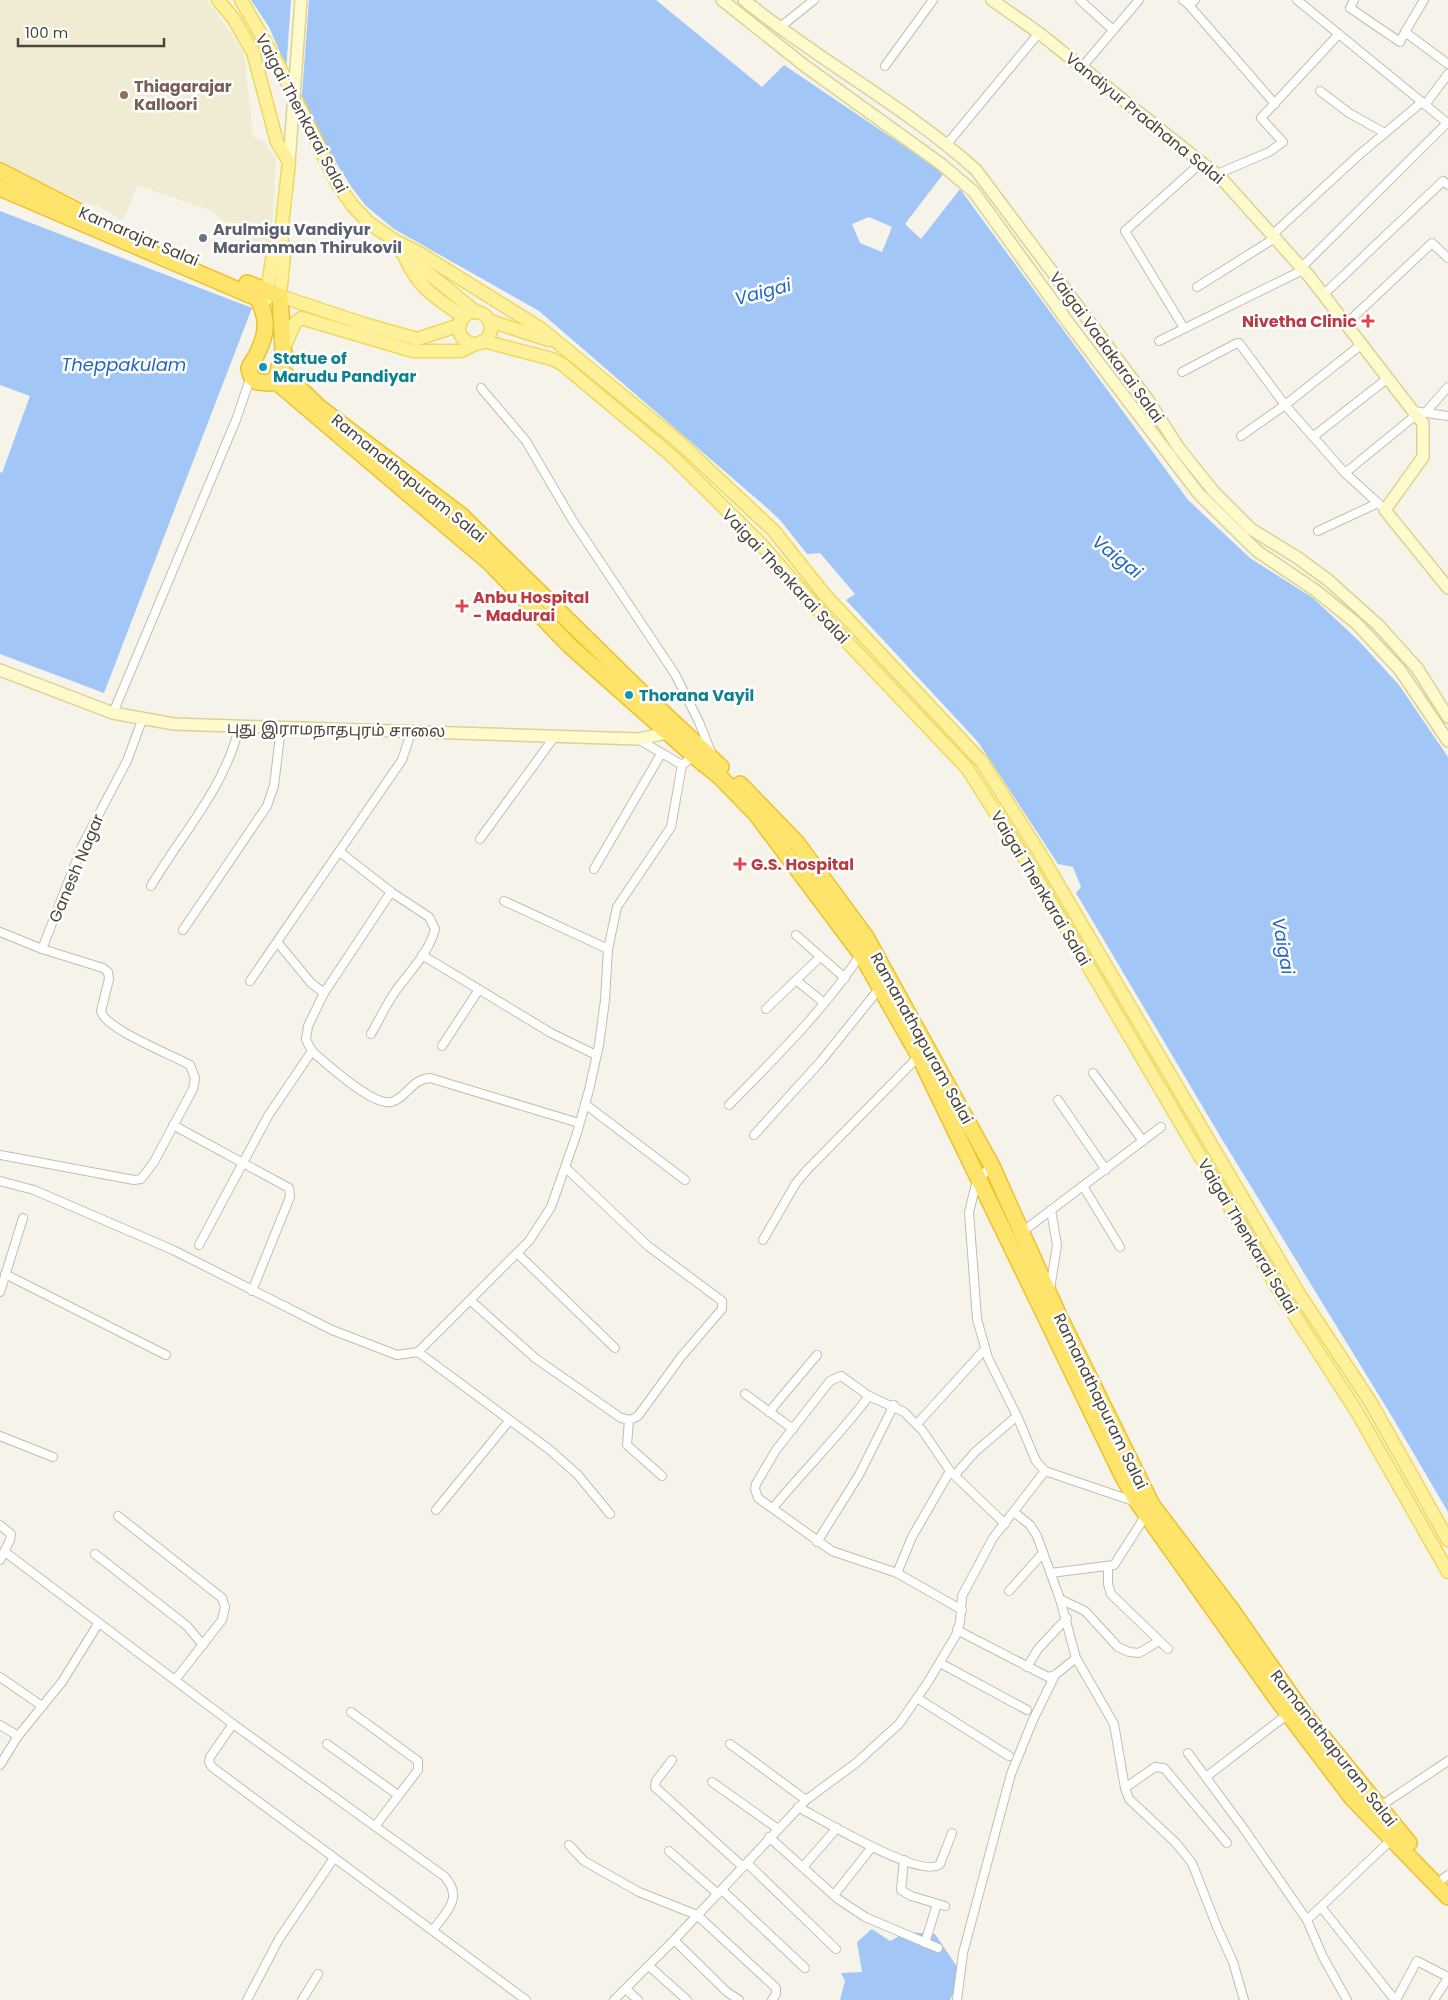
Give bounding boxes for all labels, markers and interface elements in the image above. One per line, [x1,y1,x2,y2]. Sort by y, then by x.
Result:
scale bar [18,15,164,47]
text: 100 m [25,22,68,43]
street label: Vaigai Thenkarai Salai [250,30,353,197]
street label: Vandiyur Pradhana Salai [1060,47,1229,190]
place label: Thiagarajar Kalloori [134,75,232,116]
marker: Thiagarajar Kalloori [118,89,130,101]
street label: Kamarajar Salai [75,201,202,272]
place label: Arulmigu Vandiyur Mariamman Thirukovil [213,218,402,259]
marker: Arulmigu Vandiyur Mariamman Thirukovil [197,232,209,244]
street label: Vaigai Vadakarai Salai [1044,267,1169,428]
water label: Vaigai [732,272,794,311]
place label: Nivetha Clinic [1242,310,1357,333]
marker: Nivetha Clinic [1361,314,1375,328]
place label: Statue of Marudu Pandiyar [273,347,416,388]
water label: Theppakulam [62,352,186,377]
marker: Statue of Marudu Pandiyar [257,361,269,373]
street label: Ramanathapuram Salai [326,409,491,548]
street label: Vaigai Thenkarai Salai [717,504,855,649]
water label: Vaigai [1087,529,1148,585]
place label: Anbu Hospital - Madurai [473,586,589,627]
marker: Anbu Hospital - Madurai [455,599,469,613]
place label: Thorana Vayil [639,684,754,707]
marker: Thorana Vayil [623,689,635,701]
street label: புது இராமநாதபுரம் சாலை [227,716,445,743]
street label: Vaigai Thenkarai Salai [985,806,1096,970]
street label: Ganesh Nagar [43,810,110,926]
place label: G.S. Hospital [751,853,854,876]
marker: G.S. Hospital [733,857,747,871]
water label: Vaigai [1266,915,1301,977]
street label: Ramanathapuram Salai [865,948,978,1128]
street label: Vaigai Thenkarai Salai [1192,1154,1303,1318]
street label: Ramanathapuram Salai [1048,1309,1153,1493]
street label: Ramanathapuram Salai [1265,1665,1402,1832]

